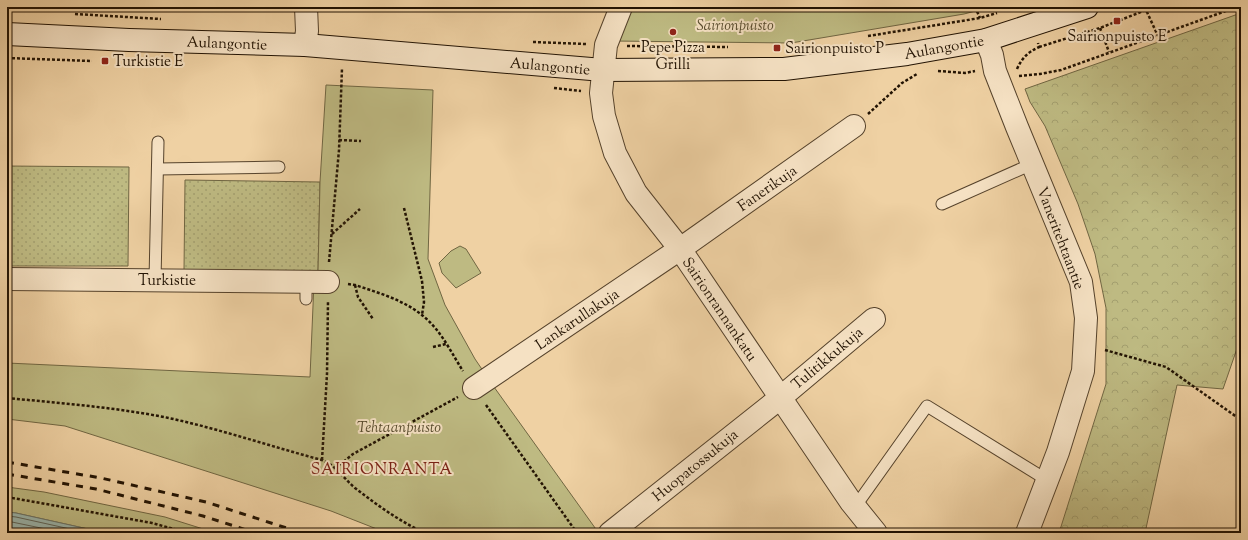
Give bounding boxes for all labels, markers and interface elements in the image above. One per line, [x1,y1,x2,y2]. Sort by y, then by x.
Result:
park label: Sairionpuisto [696,16,774,37]
marker: Sairionpuisto E [1112,16,1122,26]
marker: Pepe Pizza Grilli [668,27,678,37]
place label: Sairionpuisto E [1067,27,1167,48]
street label: Aulangontie [903,31,986,66]
street label: Aulangontie [186,33,268,56]
place label: Pepe Pizza Grilli [641,38,705,76]
place label: Sairionpuisto P [785,39,884,60]
marker: Sairionpuisto P [772,43,782,53]
place label: Turkistie E [113,52,183,73]
street label: Aulangontie [509,54,591,81]
marker: Turkistie E [100,56,110,66]
street label: Fanerikuja [734,161,802,217]
street label: Vaneritehtaantie [1030,184,1089,293]
street label: Sairionrannankatu [676,254,762,366]
street label: Turkistie [138,271,196,292]
street label: Lankarullakuja [532,284,624,356]
street label: Tulitikkukuja [788,323,868,395]
park label: Tehtaanpuisto [357,418,441,439]
street label: Huopatossukuja [649,425,743,507]
district label: SAIRIONRANTA [311,459,453,482]

